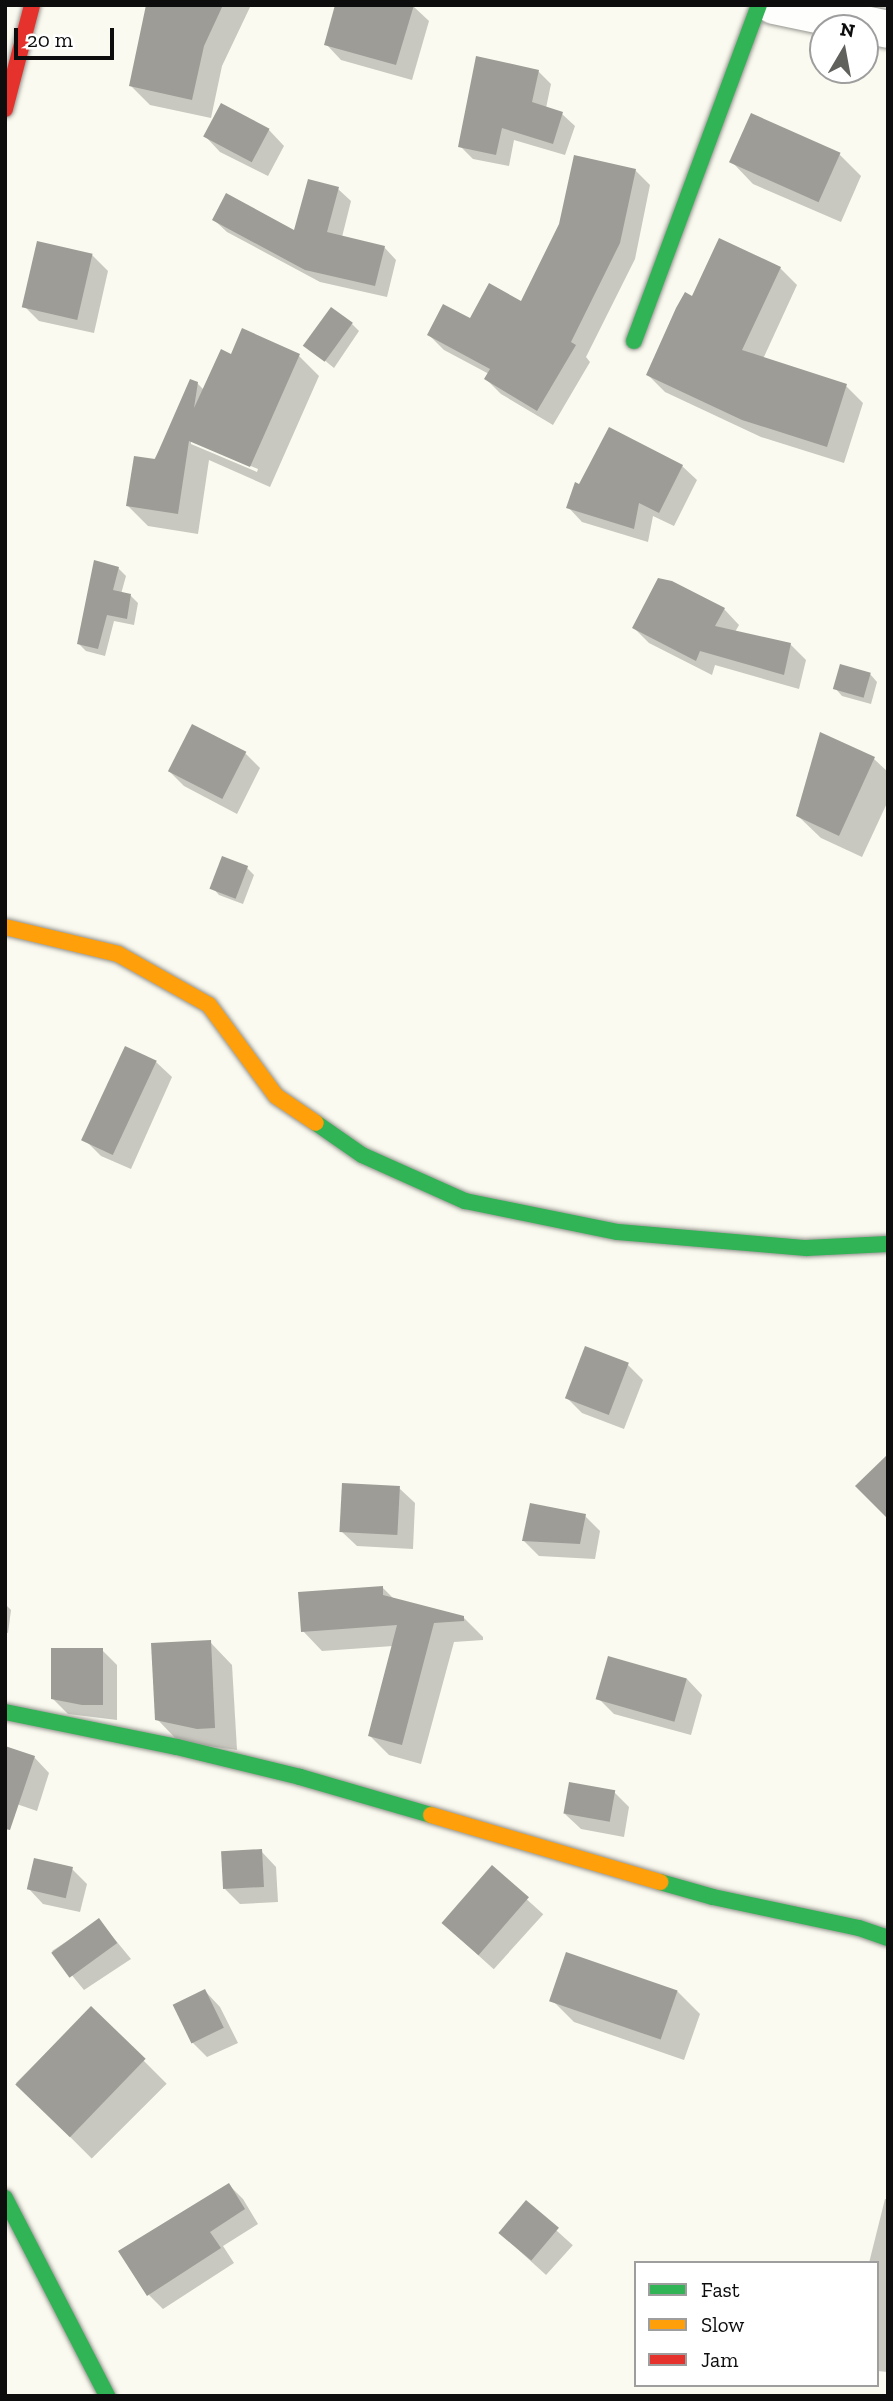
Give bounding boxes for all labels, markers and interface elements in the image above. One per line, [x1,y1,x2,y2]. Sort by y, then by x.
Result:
scale bar [18,14,117,58]
north arrow [809,14,879,84]
text: N [838,17,856,42]
text: 20 m [27,27,73,52]
legend [634,2261,879,2387]
text: Fast [701,2277,740,2302]
text: Slow [701,2312,744,2337]
text: Jam [701,2347,738,2372]

